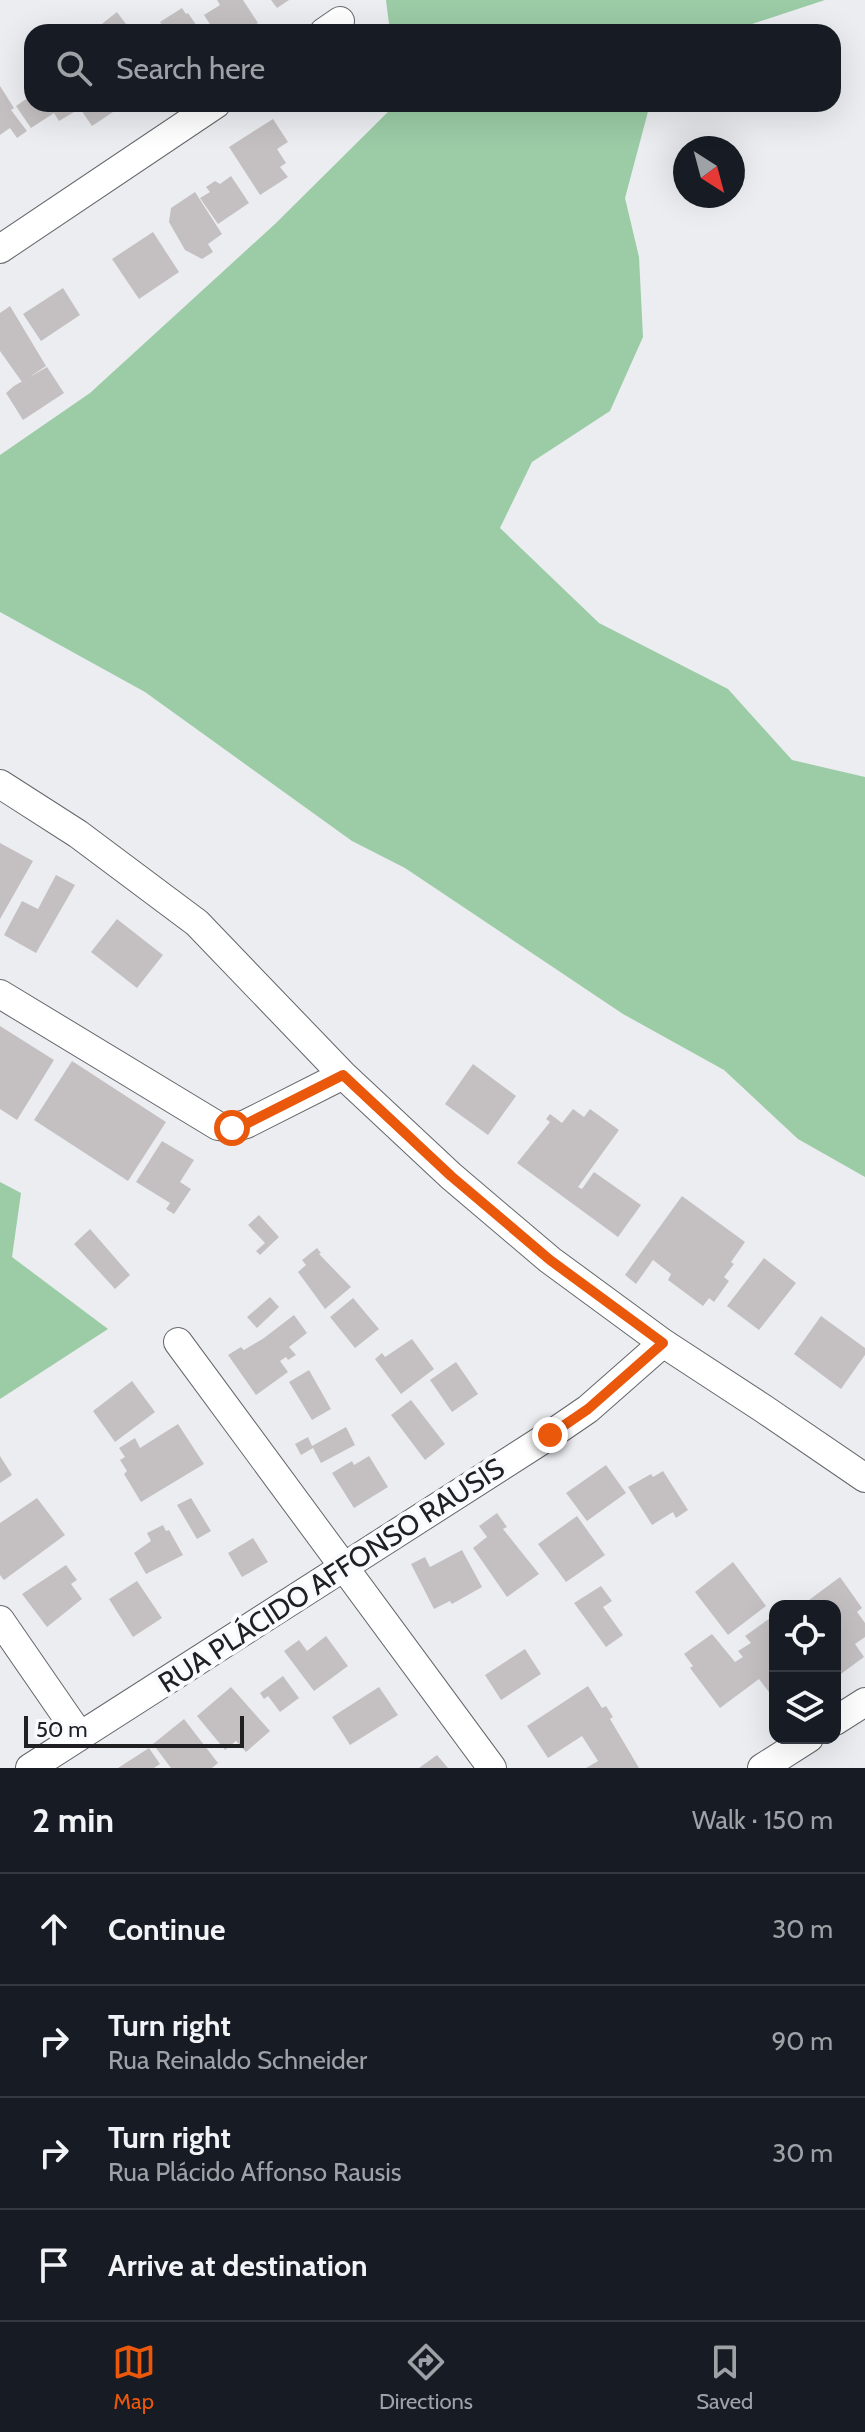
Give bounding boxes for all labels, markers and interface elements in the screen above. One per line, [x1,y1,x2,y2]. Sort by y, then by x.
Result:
search box [24,24,841,112]
icon: search [52,46,96,90]
text: Search here [116,50,265,87]
north arrow [673,136,745,208]
route start [214,1110,250,1146]
route end [532,1417,568,1453]
street label: RUA PLÁCIDO AFFONSO RAUSIS [152,1450,510,1700]
map controls [769,1600,841,1744]
button: locate [769,1600,841,1672]
button: layers [769,1672,841,1744]
scale bar [24,1712,244,1748]
text: 50 m [36,1716,88,1743]
text: 2 min [32,1799,114,1841]
text: Walk · 150 m [692,1804,833,1836]
icon: ahead [32,1907,76,1951]
text: Continue [108,1911,225,1948]
text: 30 m [772,1913,833,1945]
text: Turn right [108,2007,231,2044]
icon: right [32,2019,76,2063]
text: 90 m [771,2025,833,2057]
text: Rua Reinaldo Schneider [108,2044,367,2076]
text: Turn right [108,2119,231,2156]
icon: right [32,2131,76,2175]
text: 30 m [772,2137,833,2169]
text: Rua Plácido Affonso Rausis [108,2156,402,2188]
icon: arrive [32,2243,76,2287]
text: Arrive at destination [108,2247,368,2284]
tab: Map [112,2340,156,2415]
tab: Directions [379,2340,473,2415]
tab: Saved [696,2340,753,2415]

